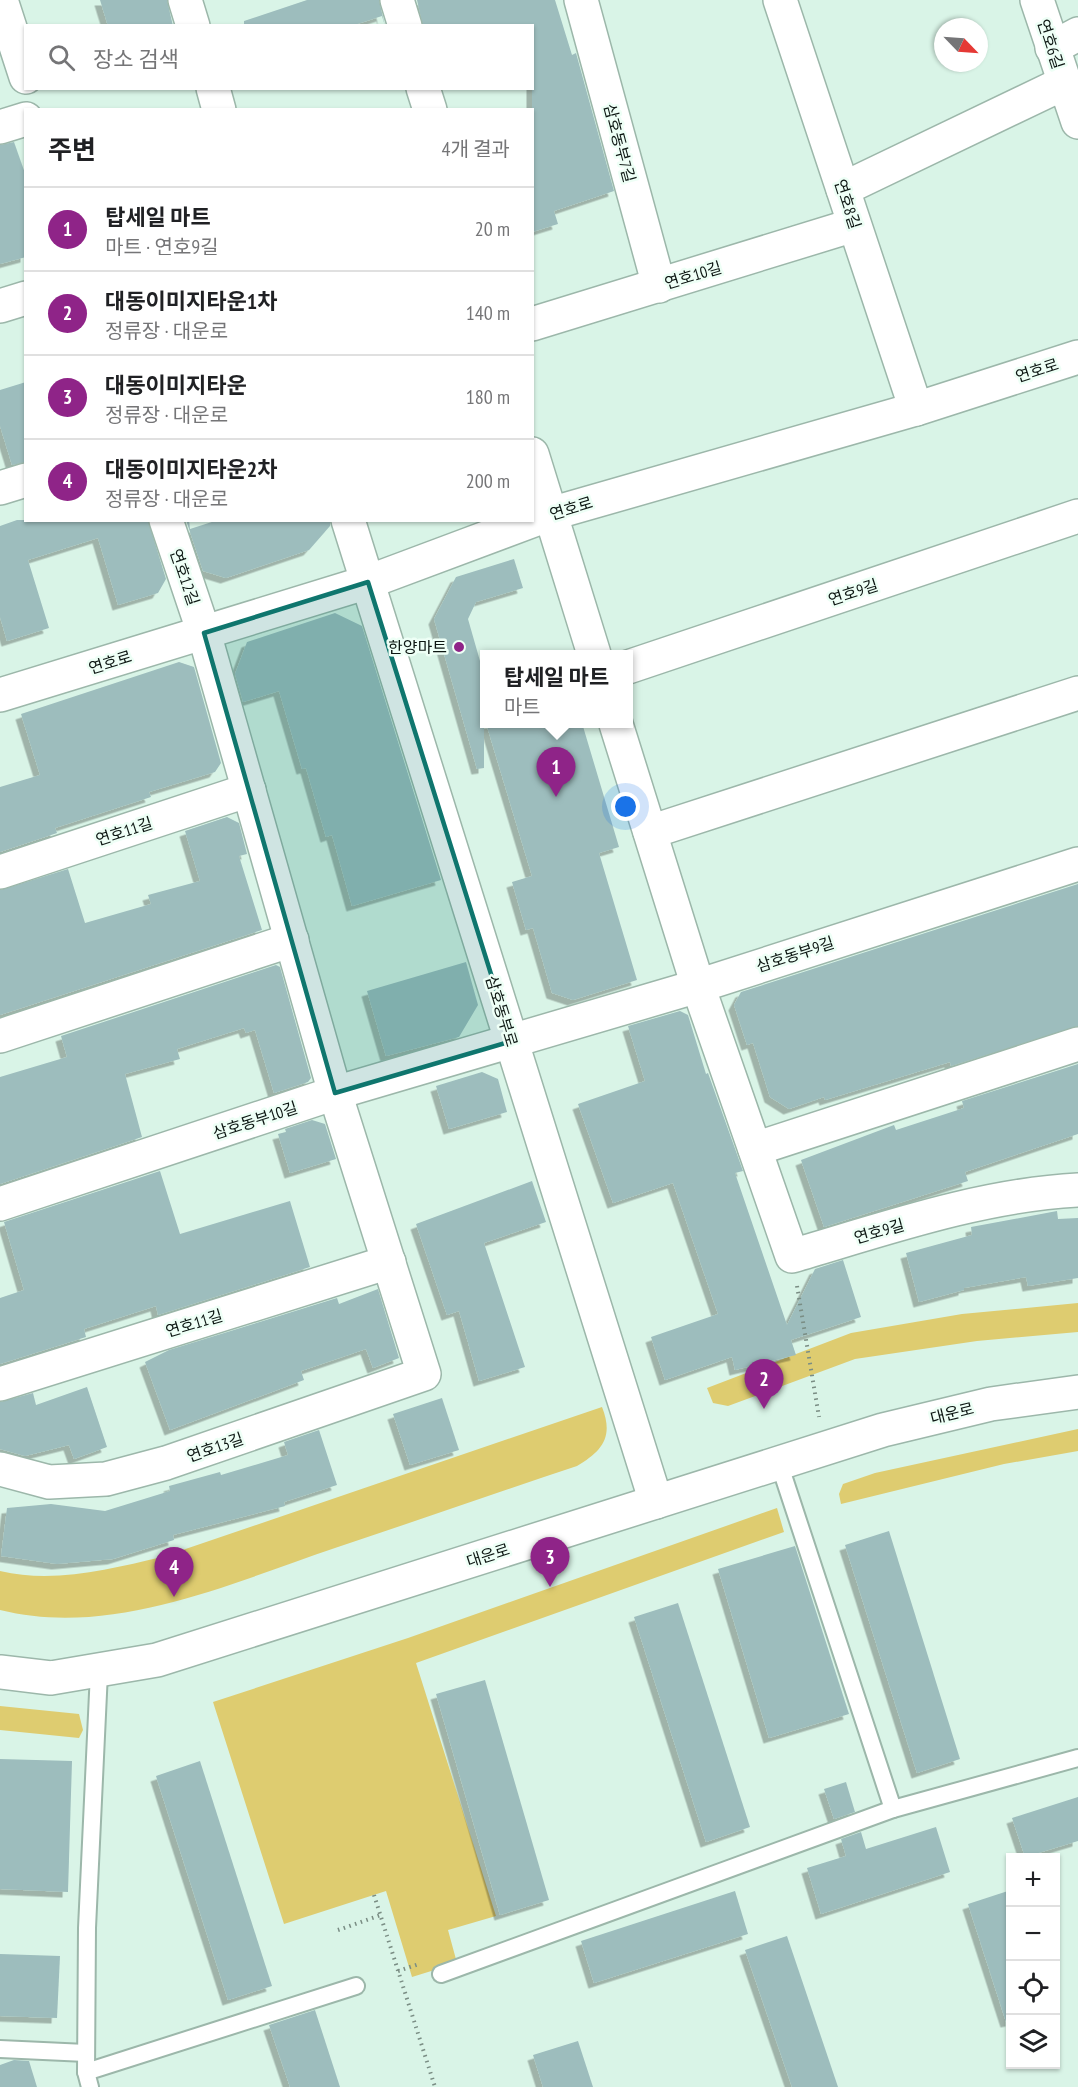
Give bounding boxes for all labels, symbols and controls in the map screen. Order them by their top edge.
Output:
street label: 연호6길 [1034,16,1068,72]
north arrow [934,18,988,72]
search box [24,24,534,90]
icon: search [45,41,78,74]
text: 장소 검색 [93,45,179,73]
street label: 삼호동부7길 [600,101,640,185]
text: 주변 [48,133,96,166]
text: 4개 결과 [442,136,510,162]
street label: 연호8길 [831,176,865,232]
text: 탑세일 마트 [105,203,211,231]
text: 1 [63,216,72,242]
text: 20 m [475,216,510,242]
text: 마트 · 연호9길 [105,234,219,260]
street label: 연호10길 [662,257,724,293]
text: 대동이미지타운1차 [105,287,277,315]
text: 2 [63,300,72,326]
text: 140 m [466,300,510,326]
text: 정류장 · 대운로 [105,318,228,344]
street label: 연호로 [1013,354,1061,386]
text: 대동이미지타운 [105,371,247,399]
text: 3 [63,384,72,410]
text: 180 m [466,384,510,410]
text: 정류장 · 대운로 [105,402,228,428]
text: 대동이미지타운2차 [105,455,277,483]
text: 4 [63,468,72,494]
text: 200 m [466,468,510,494]
text: 정류장 · 대운로 [105,486,228,512]
street label: 연호로 [547,492,595,524]
street label: 연호12길 [166,546,204,608]
street label: 연호9길 [825,575,881,609]
place label: 한양마트 [388,637,447,657]
marker: 한양마트 [452,640,466,654]
street label: 연호로 [86,646,134,678]
popup [480,650,633,728]
text: 탑세일 마트 [504,663,609,691]
text: 마트 [504,694,540,720]
pin: 1 [536,748,576,797]
your location [611,792,640,821]
street label: 연호11길 [93,812,155,850]
street label: 삼호동부9길 [753,932,837,976]
street label: 삼호동부로 [482,973,522,1049]
street label: 삼호동부10길 [210,1097,300,1143]
street label: 연호9길 [852,1214,906,1248]
street label: 연호11길 [163,1305,225,1341]
pin: 2 [744,1360,783,1409]
street label: 대운로 [928,1398,976,1428]
street label: 연호13길 [184,1428,246,1466]
pin: 3 [530,1538,570,1587]
street label: 대운로 [464,1539,512,1571]
pin: 4 [154,1548,194,1597]
map controls [1006,1853,1060,2069]
button: + [1006,1853,1060,1907]
button: − [1006,1907,1060,1961]
button: locate [1006,1961,1060,2015]
button: layers [1006,2015,1060,2069]

